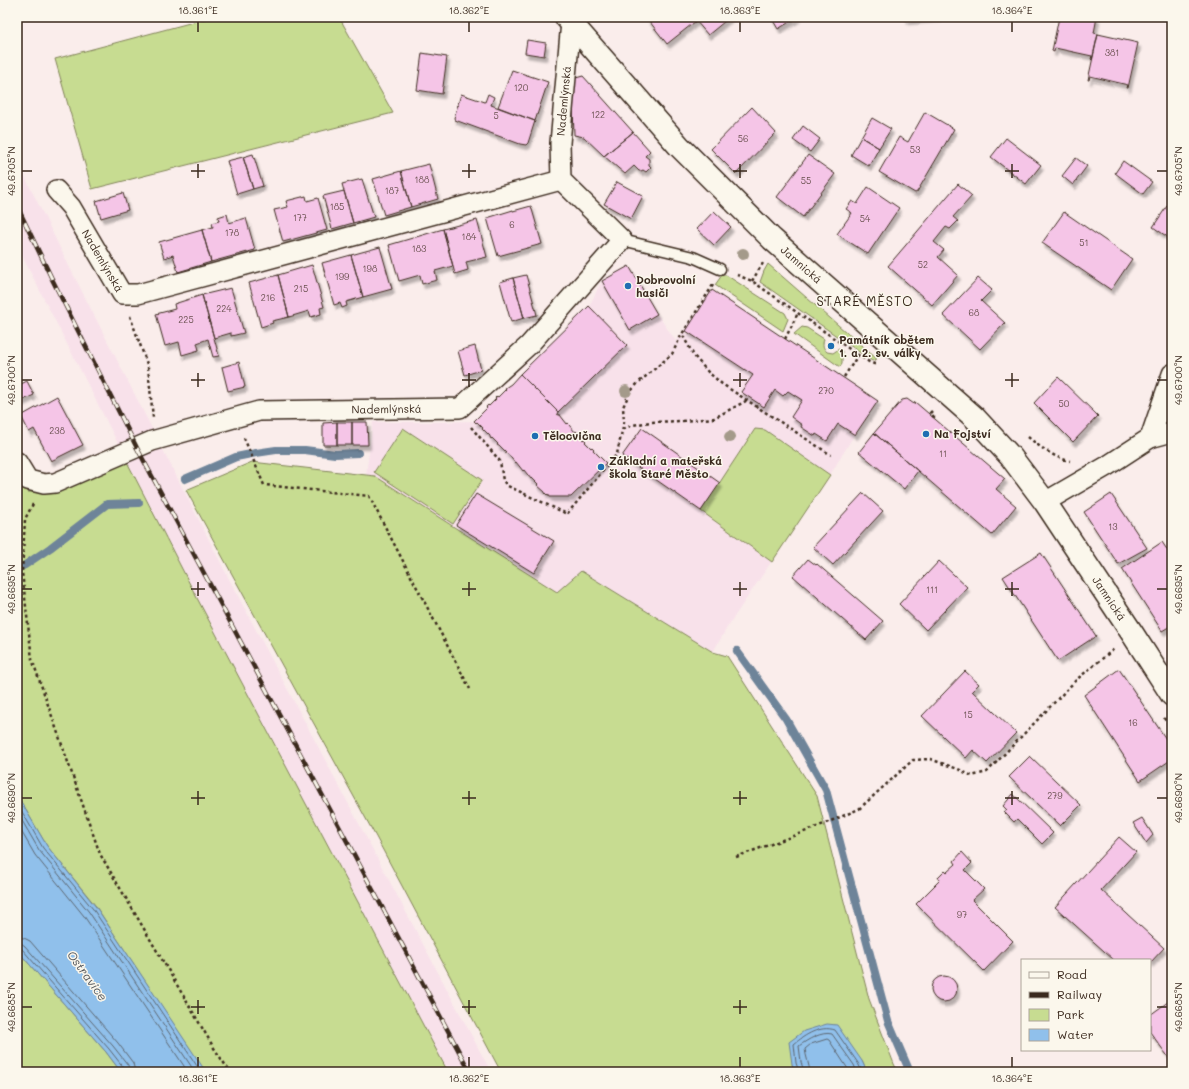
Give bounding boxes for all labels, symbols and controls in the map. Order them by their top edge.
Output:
text: 18.361°E [178,3,218,17]
text: 18.362°E [449,3,490,17]
text: 18.363°E [720,3,761,17]
text: 18.364°E [992,3,1033,17]
house number: 381 [1105,47,1119,58]
street label: Nademlýnská [553,65,574,137]
house number: 120 [514,82,529,93]
house number: 122 [591,109,605,120]
house number: 5 [493,110,499,121]
house number: 56 [738,133,748,144]
house number: 53 [910,144,920,155]
text: 49.6705°N [4,146,18,196]
text: 49.6705°N [1171,146,1185,196]
house number: 188 [415,174,430,185]
house number: 55 [801,175,811,186]
house number: 187 [385,185,399,196]
house number: 185 [330,201,344,212]
house number: 177 [293,212,307,223]
house number: 54 [860,213,871,224]
house number: 6 [509,219,515,230]
street label: Nademlýnská [79,226,127,295]
house number: 178 [225,227,240,238]
house number: 184 [462,231,477,242]
house number: 51 [1079,237,1089,248]
street label: Jamnická [778,242,826,287]
house number: 183 [412,243,426,254]
house number: 52 [918,259,928,270]
house number: 198 [363,263,378,274]
house number: 199 [335,271,350,282]
place label: Dobrovolní hasiči [636,272,696,300]
marker: Dobrovolní hasiči [623,281,633,291]
house number: 215 [294,283,308,294]
house number: 216 [261,292,275,303]
district label: STARÉ MĚSTO [816,292,914,309]
house number: 224 [216,303,232,314]
house number: 68 [969,307,980,318]
house number: 225 [178,314,194,325]
place label: Památník obětem 1. a 2. sv. války [839,332,934,360]
marker: Památník obětem 1. a 2. sv. války [826,341,836,351]
text: 49.6700°N [4,355,18,405]
text: 49.6700°N [1171,355,1185,405]
house number: 270 [818,385,834,396]
house number: 50 [1059,398,1070,409]
street label: Nademlýnská [351,401,422,417]
house number: 238 [49,425,65,436]
place label: Na Fojství [934,426,991,441]
place label: Tělocvična [543,428,602,443]
marker: Na Fojství [921,429,931,439]
marker: Tělocvična [530,431,540,441]
house number: 11 [939,448,947,459]
place label: Základní a mateřská škola Staré Město [609,453,722,481]
marker: Základní a mateřská škola Staré Město [596,462,606,472]
house number: 13 [1108,521,1118,532]
text: 49.6695°N [4,564,18,614]
text: 49.6695°N [1171,564,1185,614]
street label: Jamnická [1089,573,1130,623]
house number: 111 [926,584,938,595]
house number: 15 [963,709,973,720]
house number: 16 [1128,717,1138,728]
text: 49.6690°N [4,773,18,823]
text: 49.6690°N [1171,773,1185,823]
house number: 279 [1047,790,1063,801]
house number: 97 [957,909,967,920]
water label: Ostravice [64,947,112,1004]
legend [1021,959,1151,1051]
text: Road [1057,966,1087,982]
text: 49.6685°N [4,982,18,1032]
text: 49.6685°N [1171,982,1185,1032]
text: Railway [1057,986,1102,1002]
text: Park [1057,1006,1084,1022]
text: Water [1057,1026,1094,1042]
text: 18.361°E [178,1071,218,1085]
text: 18.362°E [449,1071,490,1085]
text: 18.363°E [720,1071,761,1085]
text: 18.364°E [992,1071,1033,1085]

